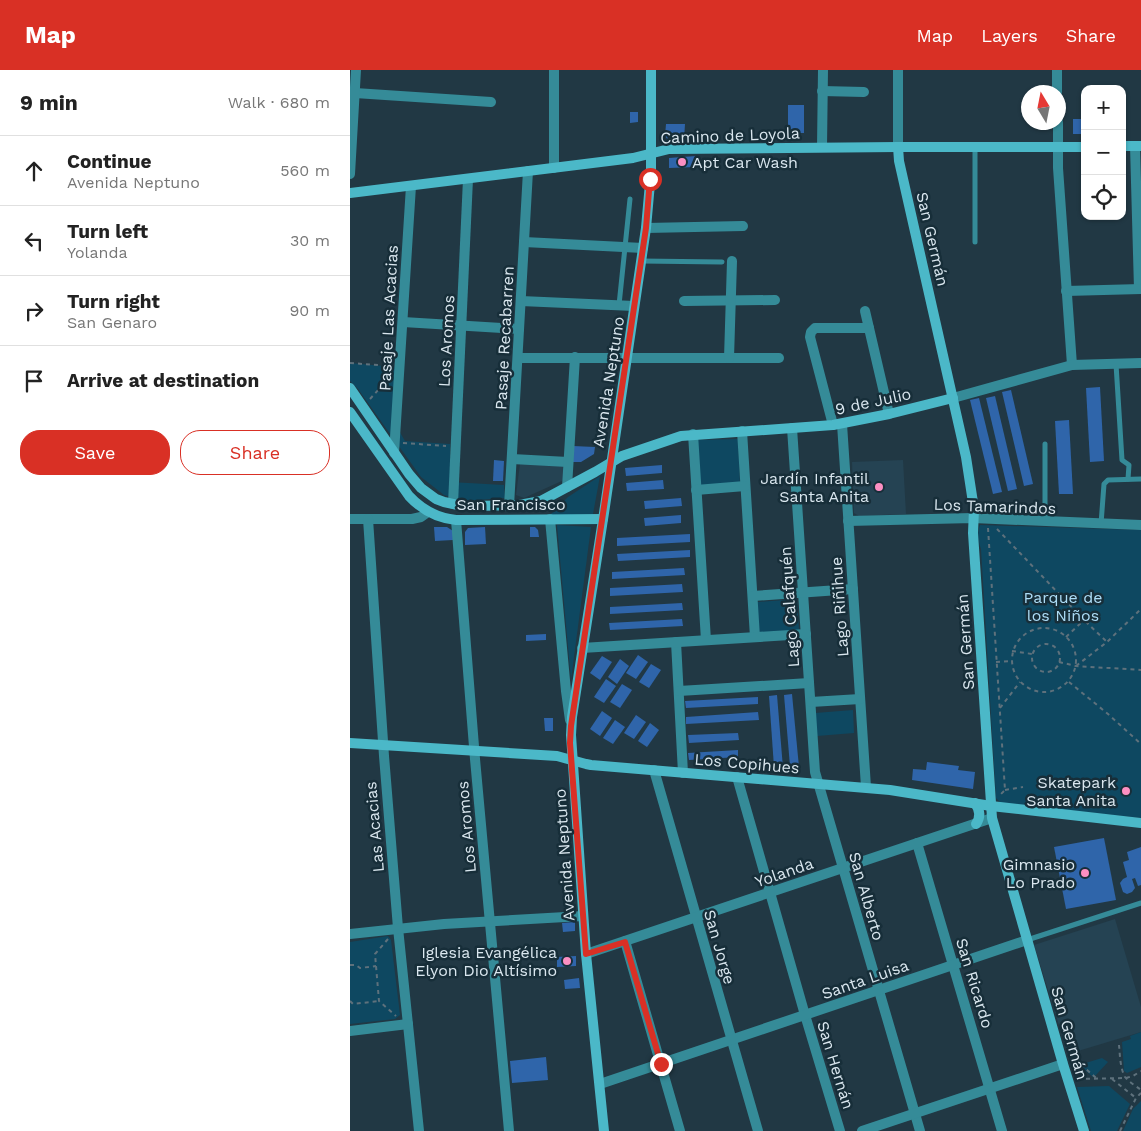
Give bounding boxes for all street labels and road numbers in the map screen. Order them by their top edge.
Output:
street label: Camino de Loyola [660,124,800,147]
street label: San Germán [912,190,953,288]
street label: Pasaje Las Acacias [375,244,402,392]
street label: Pasaje Recabarren [491,266,518,410]
street label: Los Aromos [435,295,458,387]
street label: Avenida Neptuno [589,315,628,449]
street label: 9 de Julio [833,384,913,419]
street label: San Francisco [456,495,566,514]
street label: Los Tamarindos [933,495,1057,518]
street label: Lago Calafquén [776,546,803,668]
street label: Lago Riñihue [827,556,852,658]
street label: San Germán [953,593,978,691]
street label: Los Copihues [694,749,800,778]
street label: Los Aromos [453,780,480,874]
street label: Las Acacias [361,781,388,873]
street label: Avenida Neptuno [550,788,579,922]
street label: San Alberto [845,850,888,942]
street label: Yolanda [752,854,816,891]
street label: San Jorge [700,908,739,987]
street label: San Ricardo [952,936,997,1031]
street label: Santa Luisa [819,956,911,1003]
street label: San Germán [1047,984,1092,1082]
street label: San Hernán [813,1019,858,1111]

